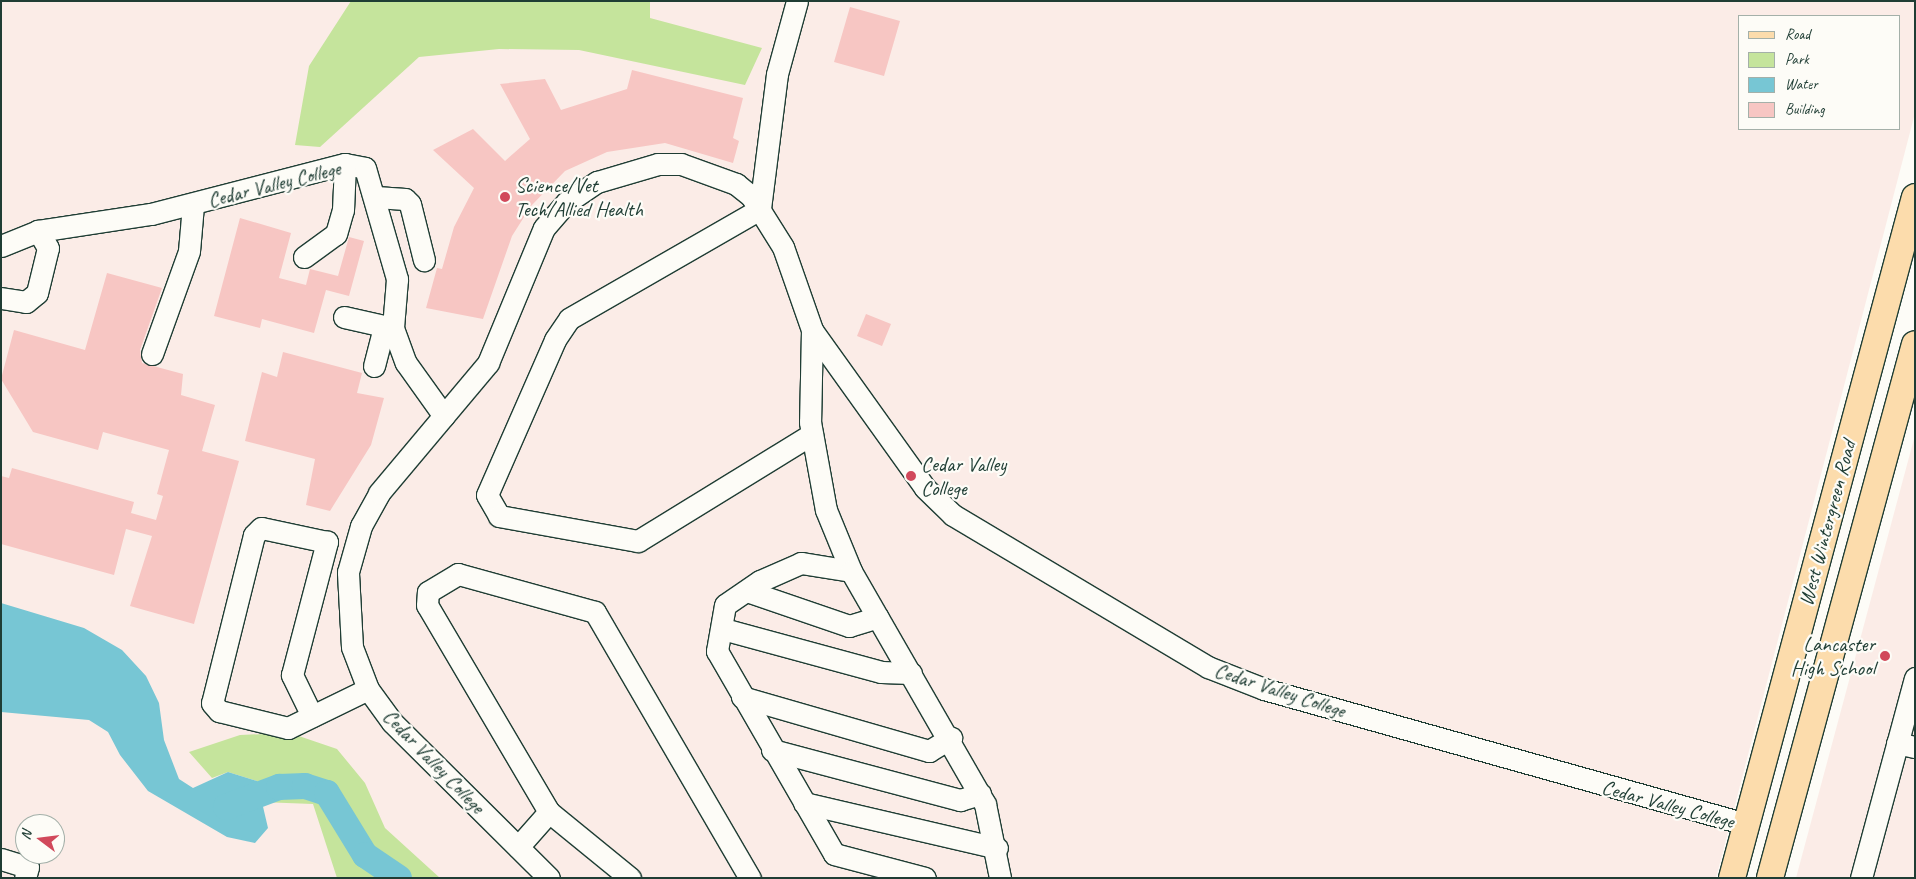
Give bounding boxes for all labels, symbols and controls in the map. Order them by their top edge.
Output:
legend [1738,15,1901,130]
text: Road [1785,25,1810,44]
text: Park [1785,50,1809,69]
text: Water [1785,75,1818,94]
text: Building [1785,100,1824,119]
street label: Cedar Valley College [205,155,343,213]
place label: Science/Vet Tech/Allied Health [515,172,642,222]
marker: Science/Vet Tech/Allied Health [499,191,511,203]
street label: West Wintergreen Road [1793,438,1861,608]
place label: Cedar Valley College [921,451,1007,501]
marker: Cedar Valley College [905,470,917,482]
place label: Lancaster High School [1792,631,1875,681]
marker: Lancaster High School [1879,650,1891,662]
street label: Cedar Valley College [1211,657,1349,723]
street label: Cedar Valley College [378,703,490,819]
street label: Cedar Valley College [1599,774,1737,834]
north arrow [15,814,65,864]
text: N [17,829,35,842]

